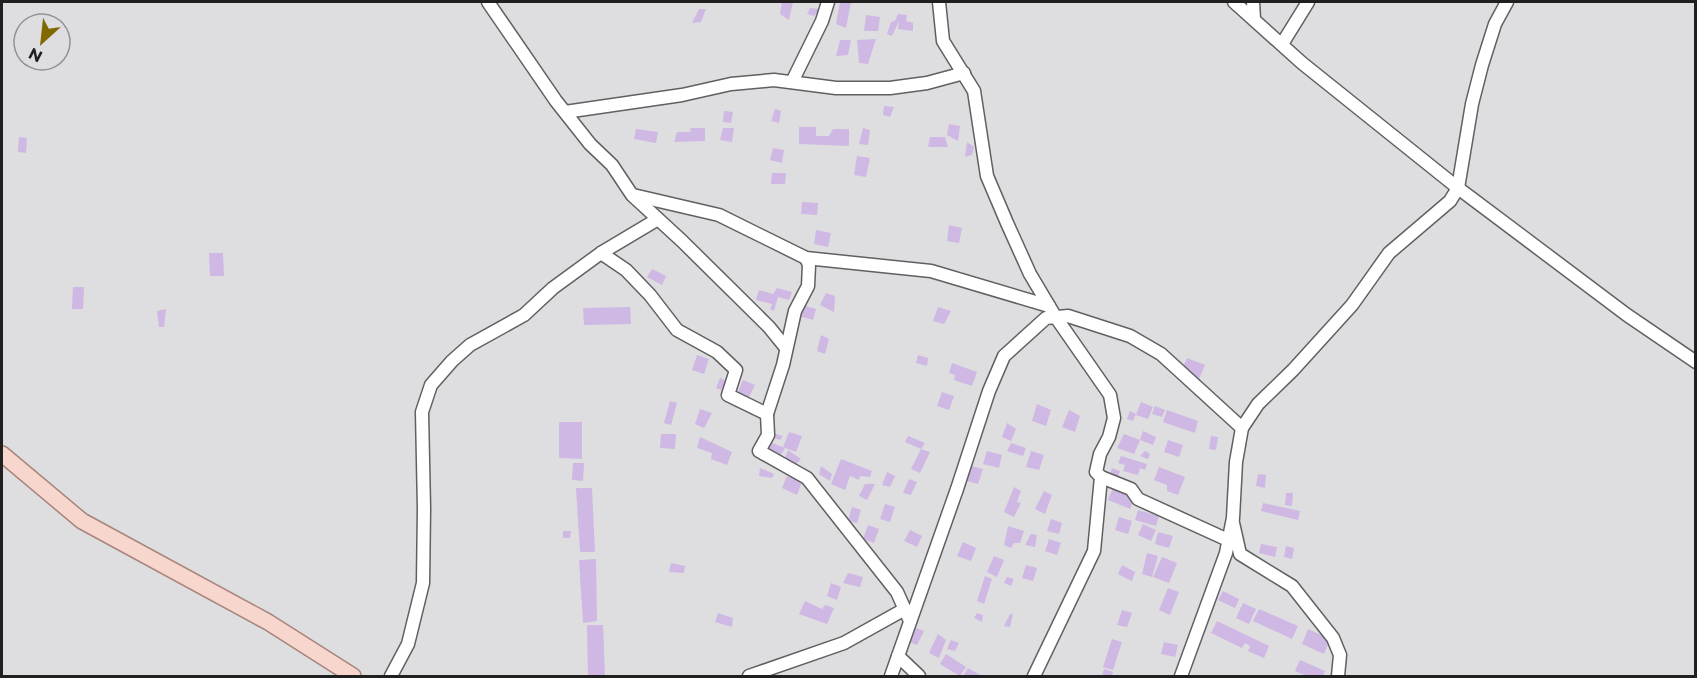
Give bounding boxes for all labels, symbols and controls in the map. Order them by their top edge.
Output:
north arrow [12,12,72,72]
text: N [25,44,45,66]

